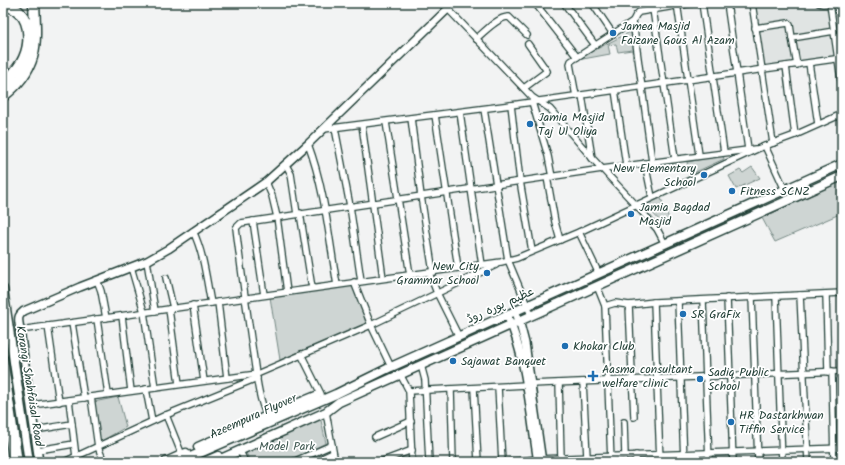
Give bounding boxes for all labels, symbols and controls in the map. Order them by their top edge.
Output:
place label: Jamea Masjid Faizane Gous Al Azam [621,17,735,50]
marker: Jamea Masjid Faizane Gous Al Azam [608,28,618,38]
place label: Jamia Masjid Taj Ul Oliya [538,108,605,141]
marker: Jamia Masjid Taj Ul Oliya [525,119,535,129]
place label: New Elementary School [613,159,696,192]
marker: New Elementary School [699,170,709,180]
place label: Fitness SCNZ [740,182,810,201]
marker: Fitness SCNZ [727,186,737,196]
place label: Jamia Bagdad Masjid [639,198,711,231]
marker: Jamia Bagdad Masjid [626,209,636,219]
place label: New City Grammar School [397,257,479,290]
marker: New City Grammar School [482,268,492,278]
street label: عظیم پورہ روڈ [463,282,537,329]
place label: SR GraFix [691,305,741,324]
marker: SR GraFix [678,309,688,319]
street label: Korangi Shahfaisal Road [11,324,49,449]
place label: Khokar Club [573,337,635,356]
marker: Khokar Club [560,341,570,351]
place label: Sajawat Banquet [461,352,546,371]
marker: Sajawat Banquet [448,356,458,366]
place label: Aasma consultant welfare clinic [602,360,693,393]
place label: Sadiq Public School [708,363,769,396]
marker: Aasma consultant welfare clinic [587,370,599,382]
marker: Sadiq Public School [695,374,705,384]
street label: Azeempura Flyover [207,388,301,444]
place label: HR Dastarkhwan Tiffin Service [739,406,824,439]
marker: HR Dastarkhwan Tiffin Service [726,417,736,427]
park label: Model Park [259,437,315,456]

